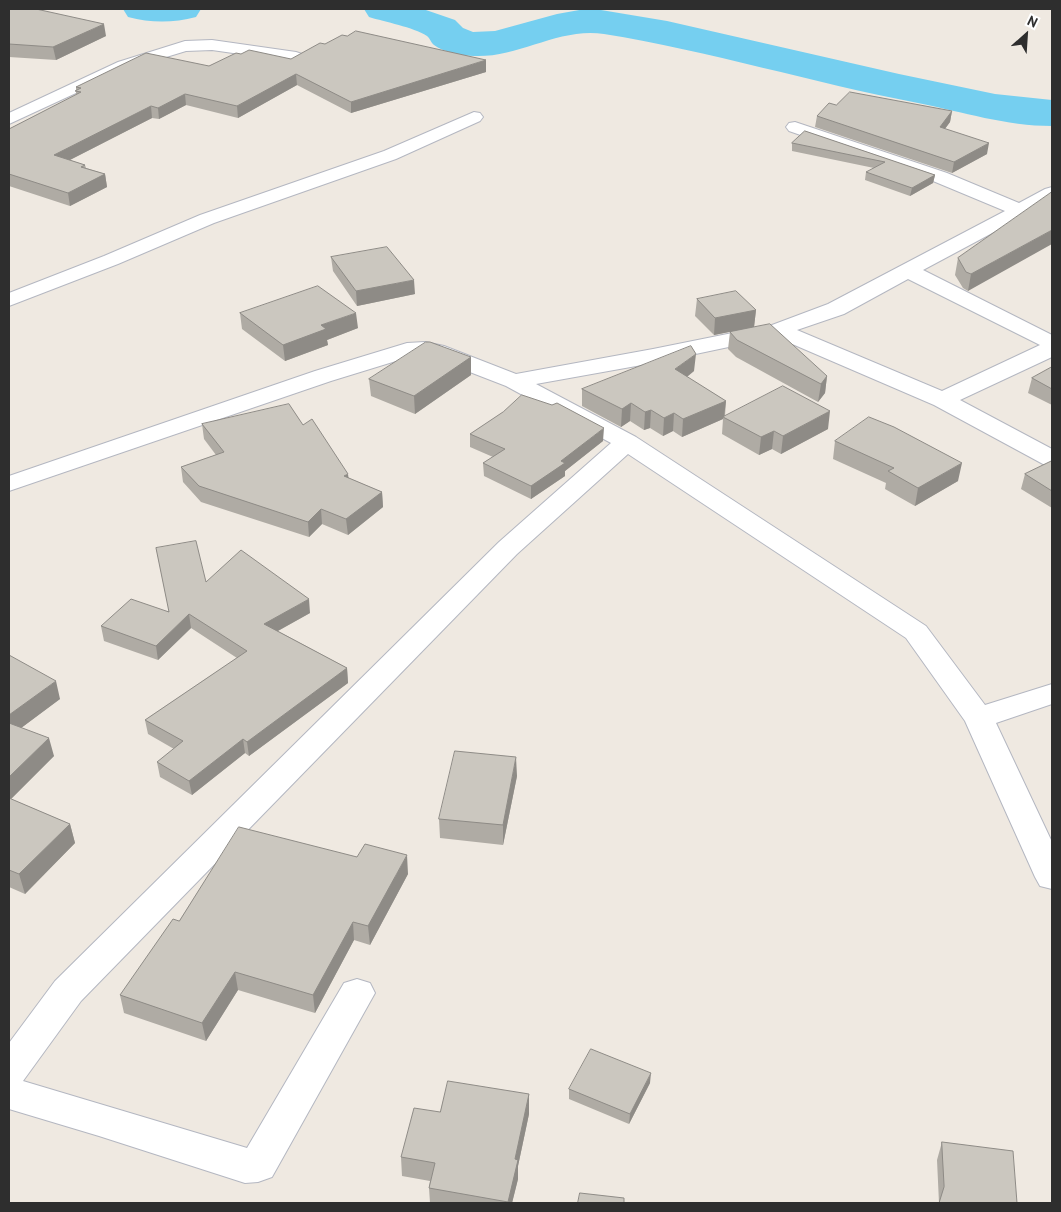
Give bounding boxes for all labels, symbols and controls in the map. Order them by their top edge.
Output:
north arrow [1001,10,1051,60]
text: N [1024,11,1041,32]

